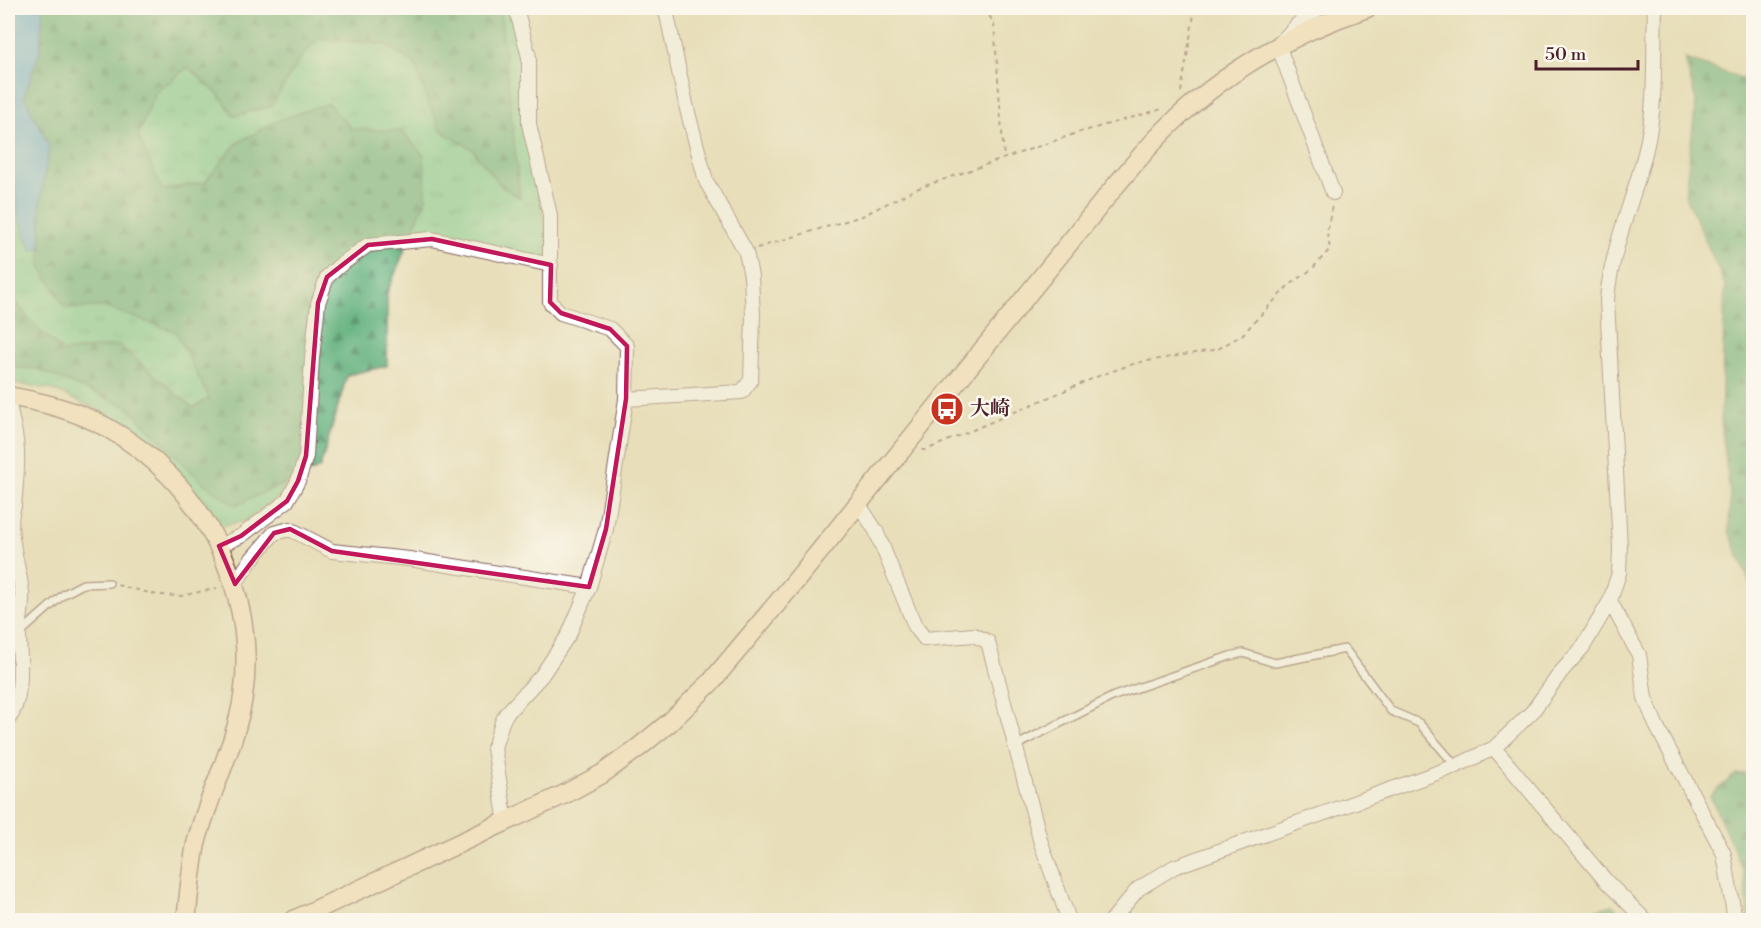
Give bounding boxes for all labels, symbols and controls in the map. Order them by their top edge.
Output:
scale bar [1536,33,1638,71]
text: 50 m [1545,43,1587,66]
bus stop icon: 大崎 [929,391,965,427]
place label: 大崎 [970,397,1010,422]

